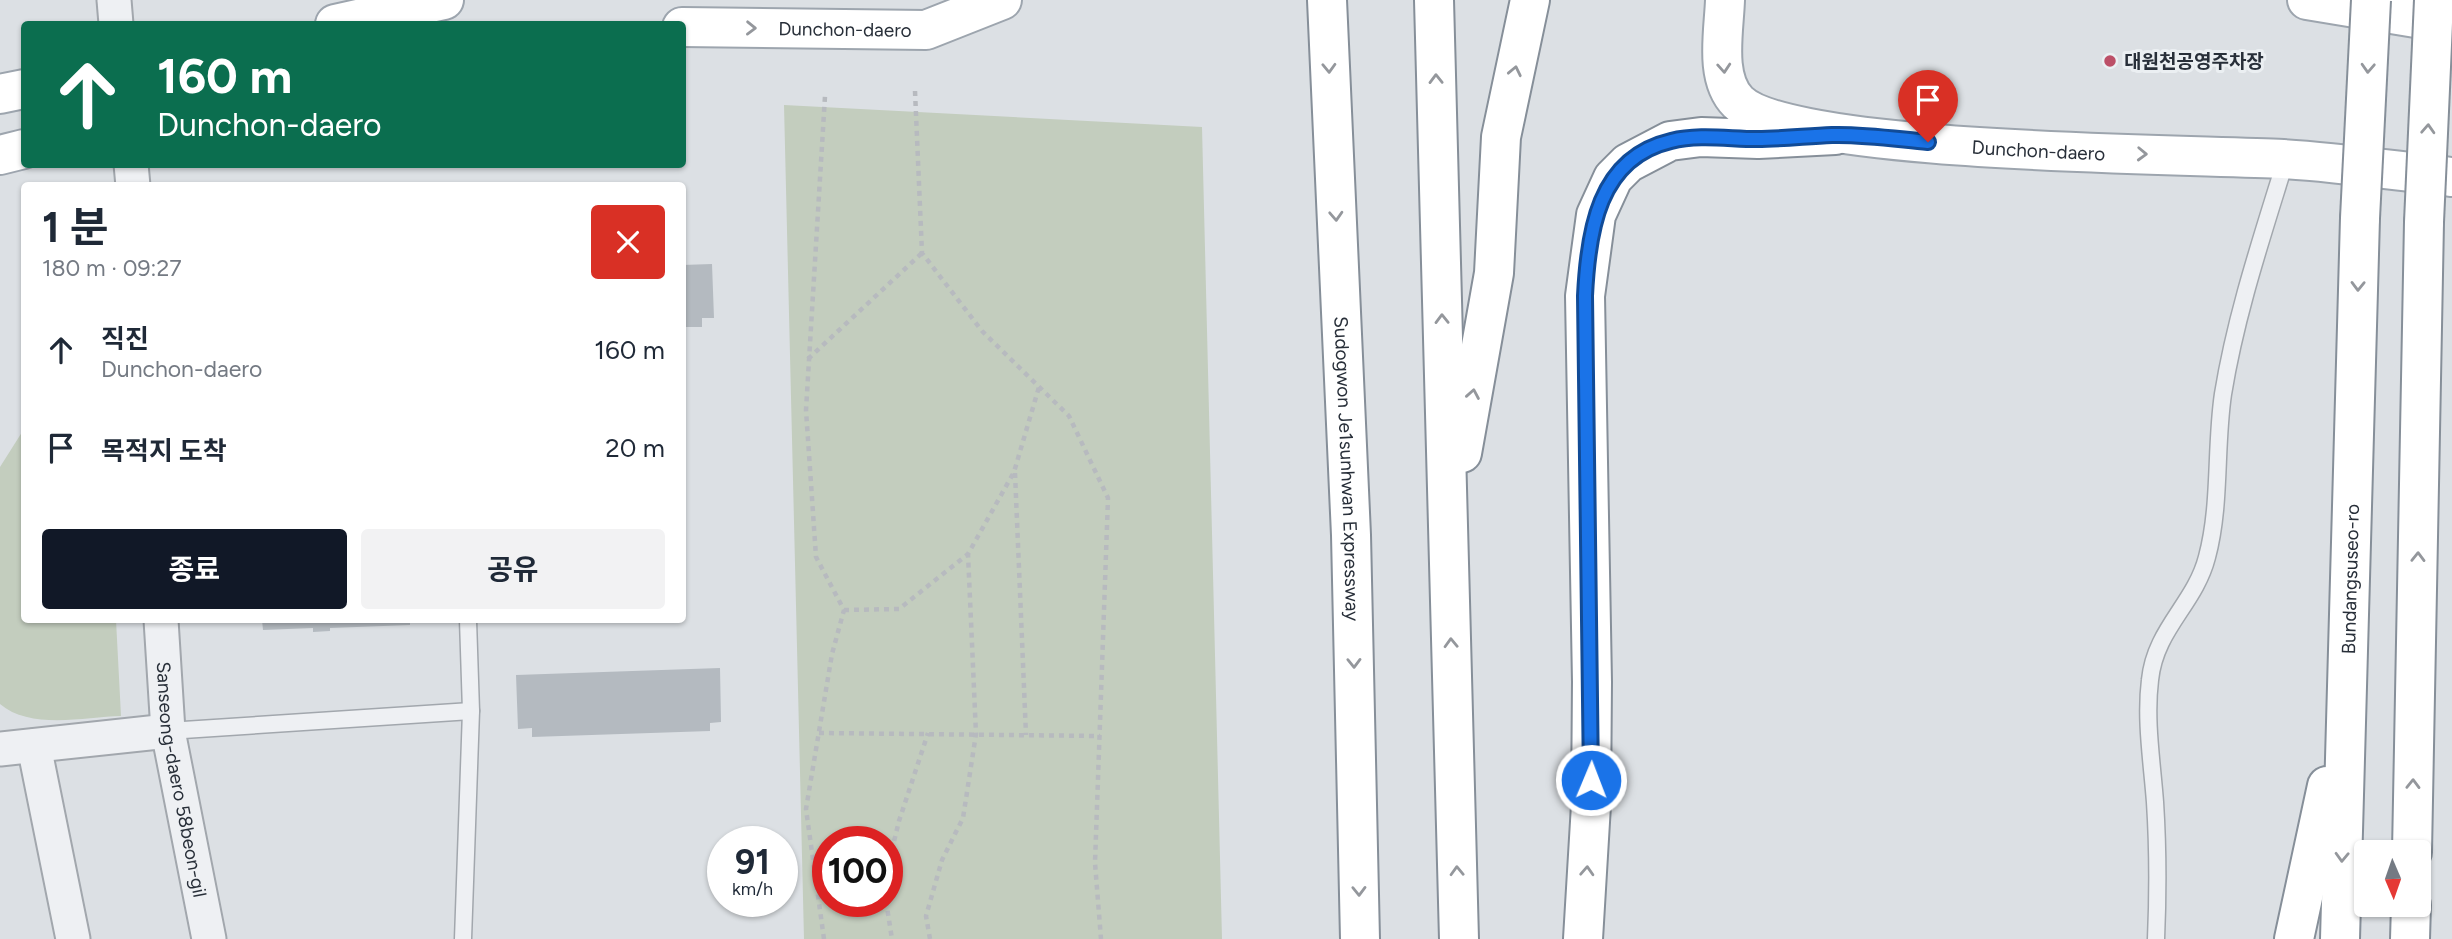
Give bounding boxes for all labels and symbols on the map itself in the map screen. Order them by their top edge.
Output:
street label: Dunchon-daero [778,17,912,41]
one-way arrow [746,20,756,36]
place label: 대원천공영주차장 [2124,50,2264,73]
marker: 대원천공영주차장 [2102,53,2118,69]
one-way arrow [1322,63,1337,74]
one-way arrow [1717,63,1732,74]
one-way arrow [2360,63,2375,74]
one-way arrow [1507,65,1522,77]
pin [1898,70,1958,142]
one-way arrow [1428,73,1444,83]
one-way arrow [2420,123,2435,134]
street label: Dunchon-daero [1971,135,2106,165]
one-way arrow [2136,146,2147,161]
one-way arrow [1328,210,1343,221]
one-way arrow [2351,281,2366,292]
one-way arrow [1434,313,1450,323]
street label: Sudogwon Je1sunhwan Expressway [1330,316,1364,621]
one-way arrow [1464,388,1479,400]
street label: Bundangsuseo-ro [2336,504,2364,655]
one-way arrow [2410,551,2425,562]
one-way arrow [1443,638,1458,649]
one-way arrow [1346,659,1362,669]
street label: Sanseong-daero 58beon-gil [152,661,212,899]
position arrow [1554,743,1628,817]
one-way arrow [2406,778,2421,789]
speed limit sign: 100 [812,826,903,917]
north arrow [2354,840,2431,917]
one-way arrow [2335,851,2350,862]
one-way arrow [1450,865,1465,876]
one-way arrow [1579,865,1594,876]
one-way arrow [1352,885,1367,896]

